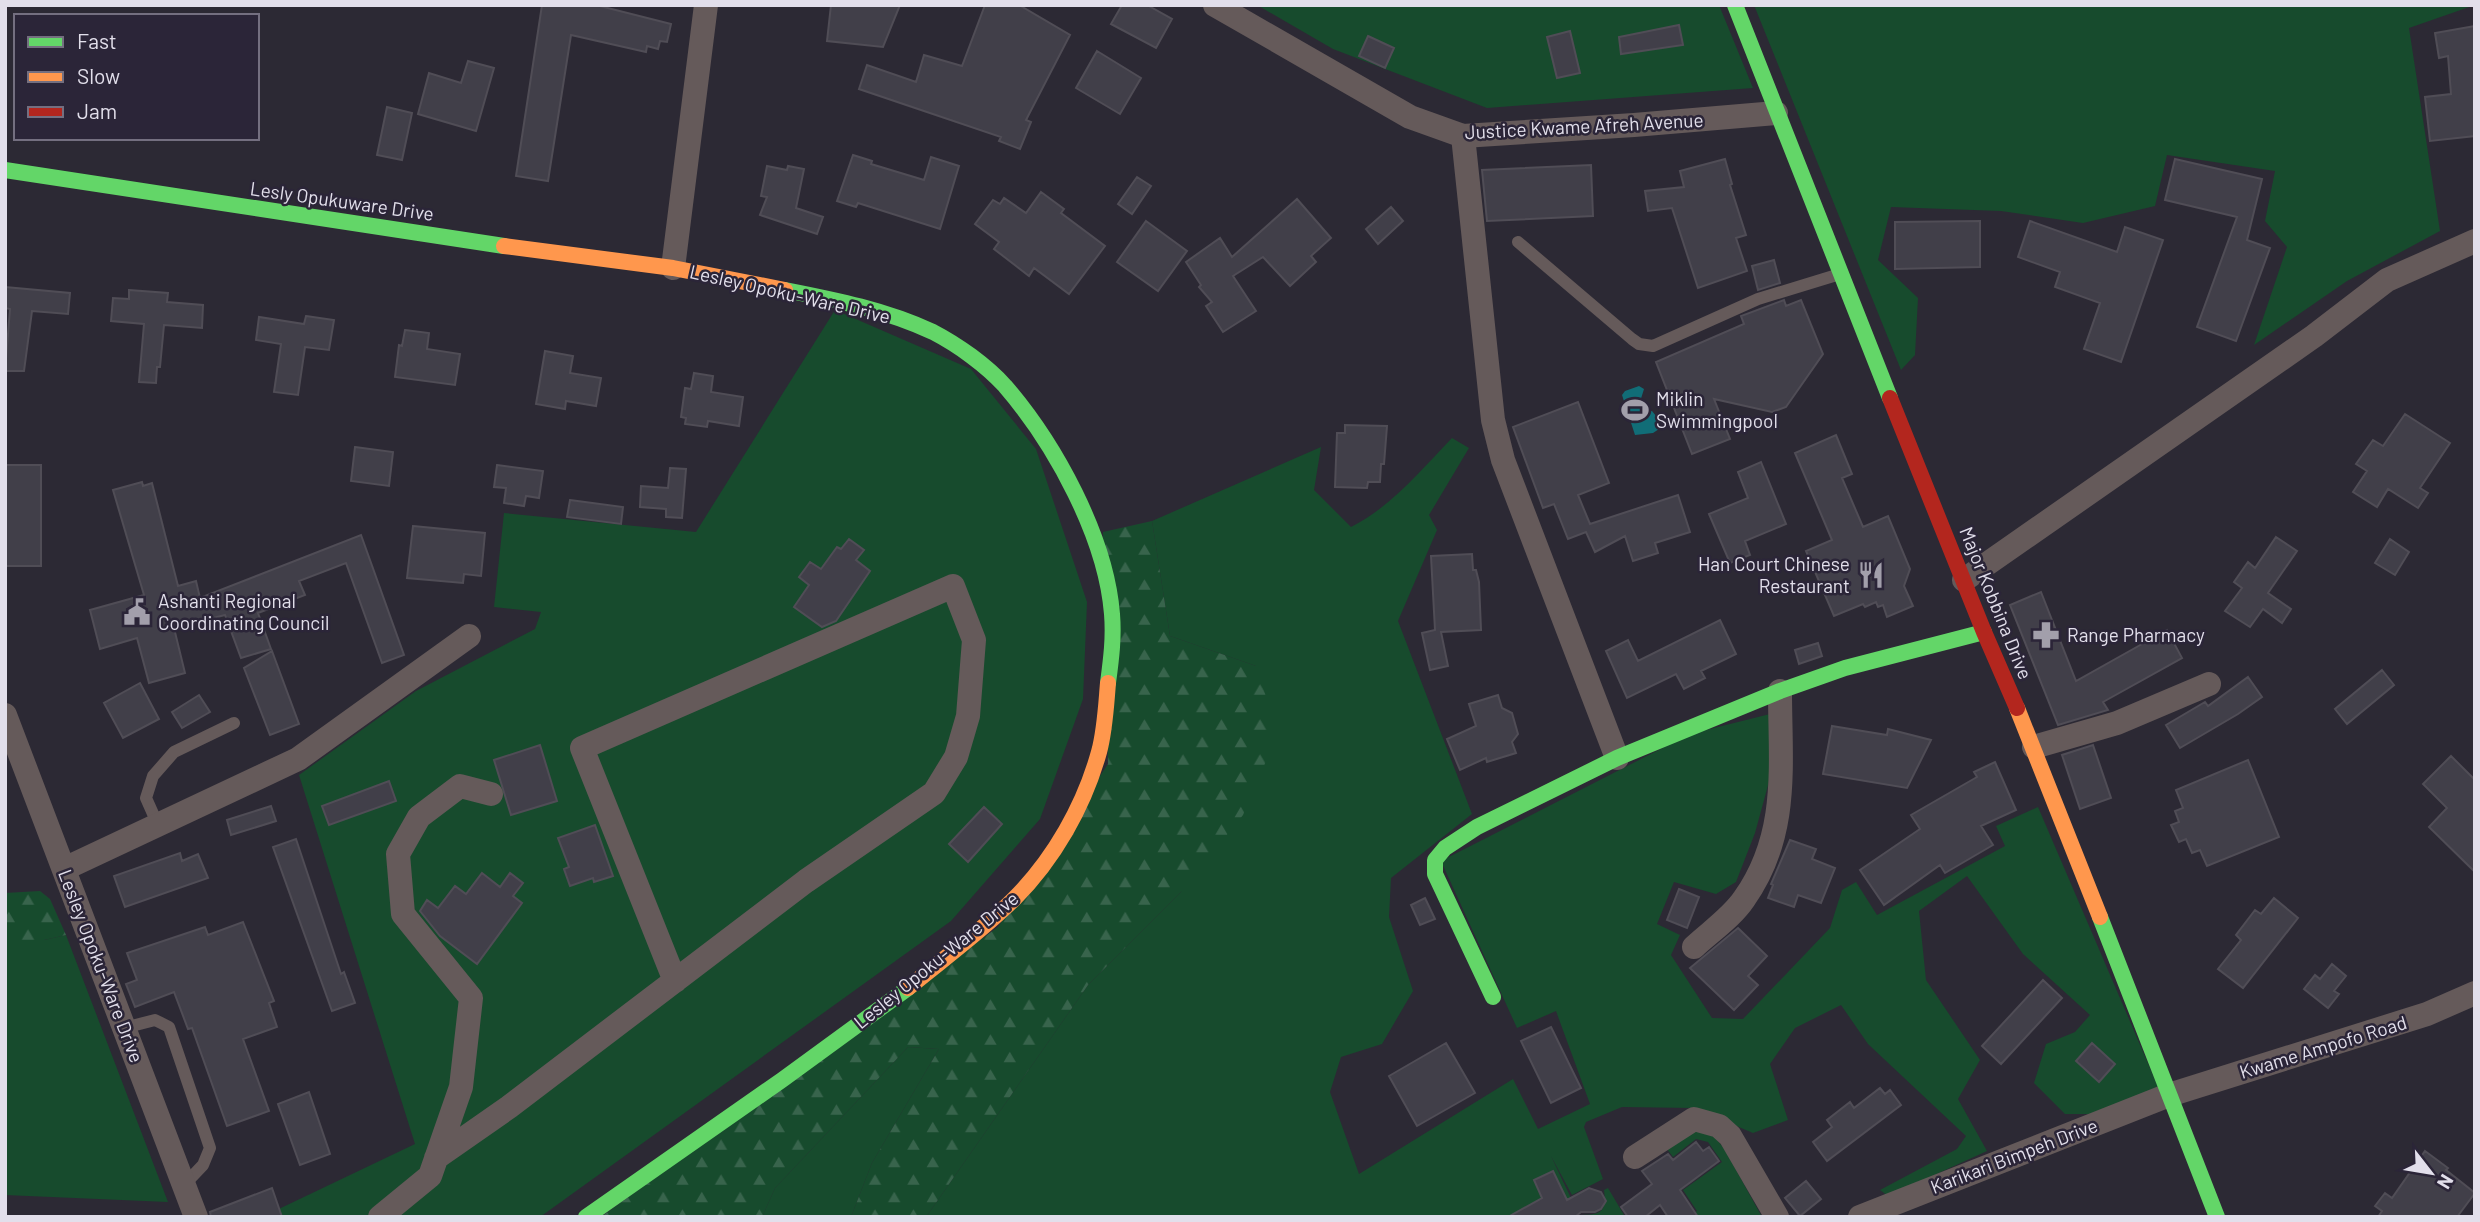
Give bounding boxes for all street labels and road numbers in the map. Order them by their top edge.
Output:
street label: Justice Kwame Afreh Avenue [1464,108,1704,143]
street label: Lesly Opukuware Drive [249,176,435,225]
street label: Lesley Opoku-Ware Drive [688,259,893,328]
street label: Major Kobbina Drive [1955,523,2038,682]
street label: Lesley Opoku-Ware Drive [54,866,149,1066]
street label: Lesley Opoku-Ware Drive [849,886,1023,1033]
street label: Kwame Ampofo Road [2236,1010,2409,1083]
street label: Karikari Bimpeh Drive [1927,1113,2101,1198]

